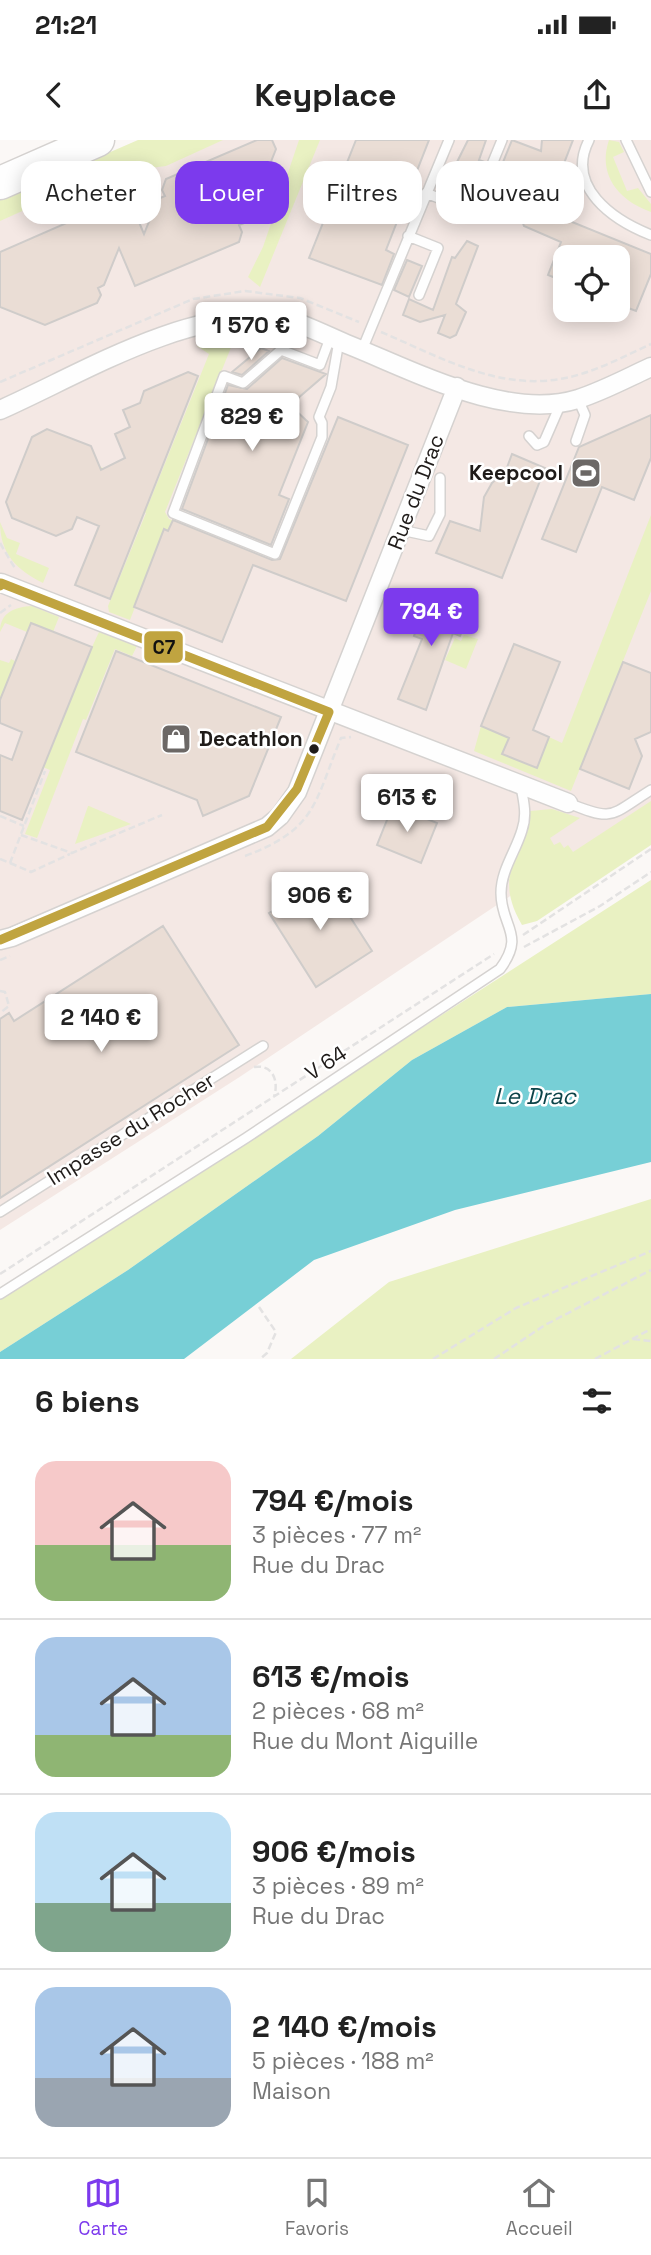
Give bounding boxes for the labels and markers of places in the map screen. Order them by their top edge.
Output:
pin: 1 570 € [186,302,316,362]
pin: 829 € [203,394,301,453]
sports icon: Keepcool [569,456,603,490]
place label: Keepcool [469,459,563,486]
pin: 794 € [382,588,480,648]
shop icon: Decathlon [159,722,193,756]
place label: Decathlon [199,725,303,752]
unlabelled marker [307,742,321,756]
pin: 613 € [358,774,456,834]
pin: 906 € [271,872,369,932]
pin: 2 140 € [36,995,166,1054]

